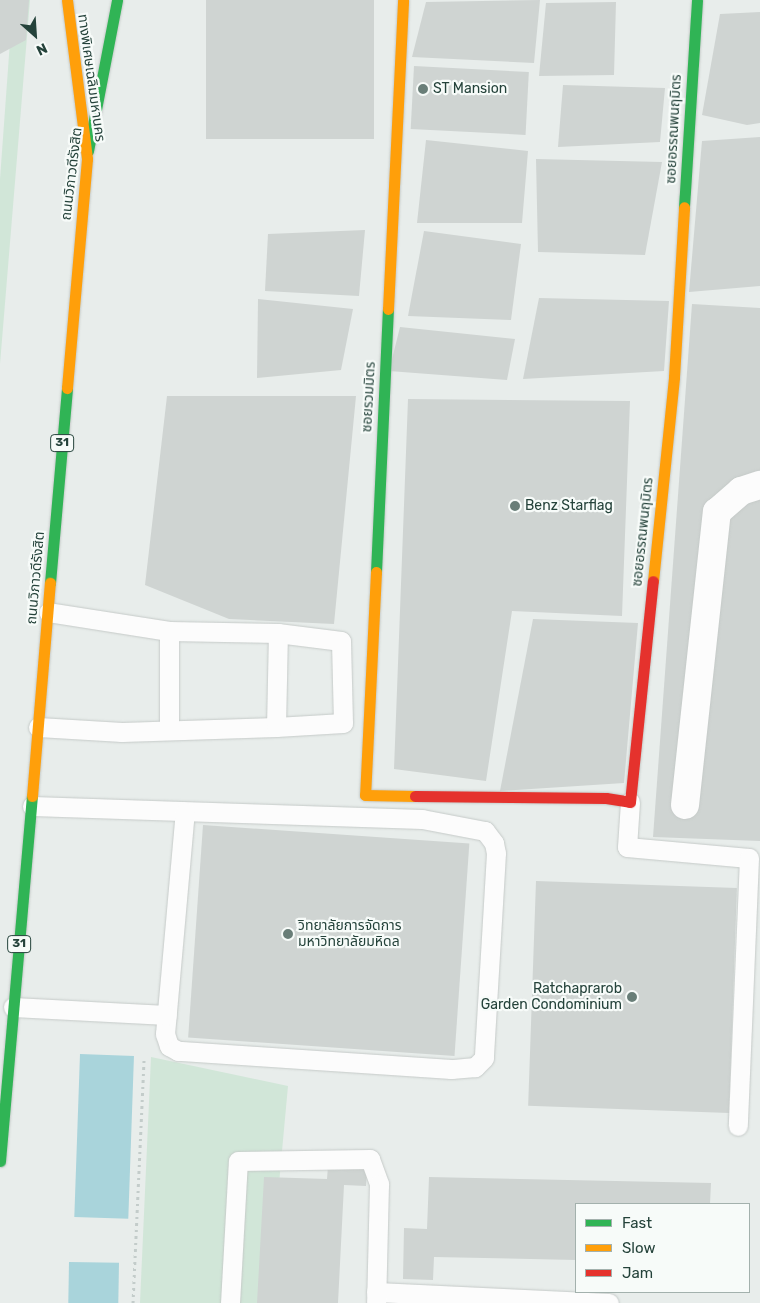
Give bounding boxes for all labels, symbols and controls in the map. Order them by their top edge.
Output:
north arrow [10,10,60,60]
street label: ทางพิเศษเฉลิมมหานคร [74,13,108,143]
text: N [34,39,50,59]
street label: ซอยอรรณพนฤมิตร [663,74,685,184]
place label: ST Mansion [433,81,508,97]
marker: ST Mansion [417,83,429,95]
street label: ถนนวิภาวดีรังสิต [58,127,86,221]
street label: ซอยรวมมิตร [359,361,379,433]
road number: 31 [50,433,74,452]
street label: ซอยอรรณพนฤมิตร [629,477,657,587]
place label: Benz Starflag [525,498,613,514]
marker: Benz Starflag [509,500,521,512]
street label: ถนนวิภาวดีรังสิต [24,531,48,625]
place label: วิทยาลัยการจัดการ มหาวิทยาลัยมหิดล [298,918,402,950]
marker: วิทยาลัยการจัดการ มหาวิทยาลัยมหิดล [282,928,294,940]
road number: 31 [6,934,32,954]
place label: Ratchaprarob Garden Condominium [481,981,622,1014]
marker: Ratchaprarob Garden Condominium [626,991,638,1003]
legend [575,1203,750,1293]
text: Fast [622,1214,652,1232]
text: Slow [622,1239,655,1257]
text: Jam [622,1264,653,1282]

